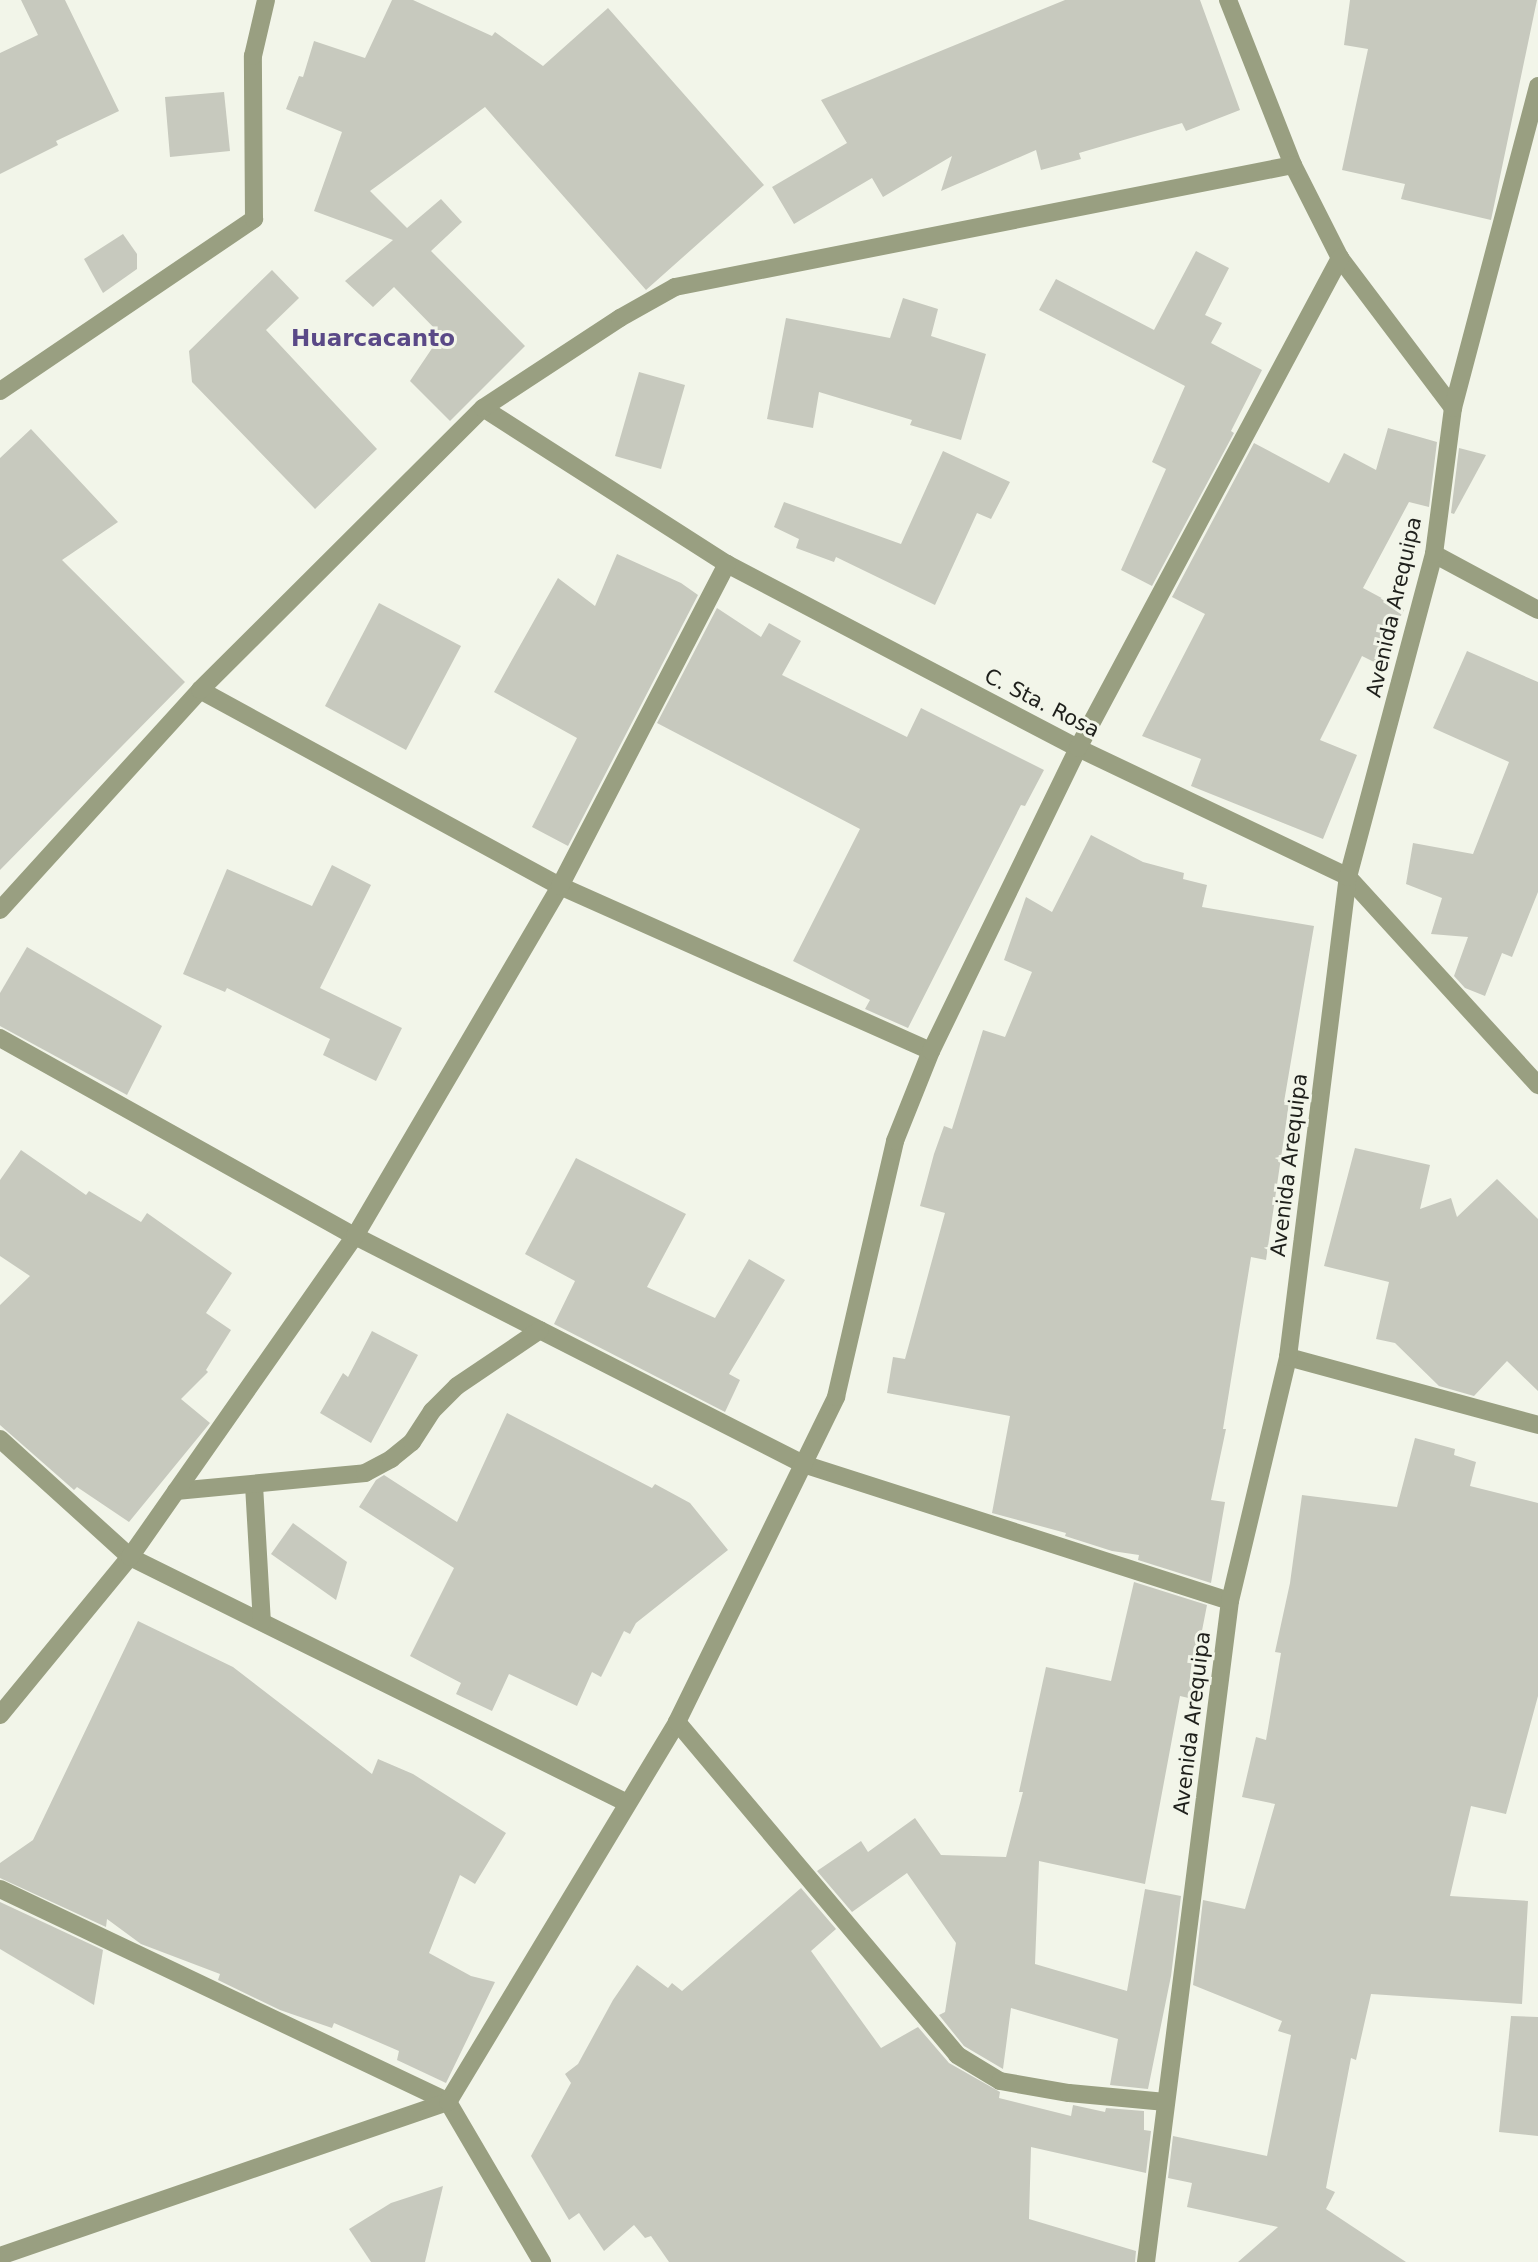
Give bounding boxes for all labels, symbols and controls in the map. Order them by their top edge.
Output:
district label: Huarcacanto [291,324,455,352]
street label: Avenida Arequipa [1361,514,1427,700]
street label: C. Sta. Rosa [980,663,1104,743]
street label: Avenida Arequipa [1265,1072,1313,1258]
street label: Avenida Arequipa [1168,1630,1216,1816]

